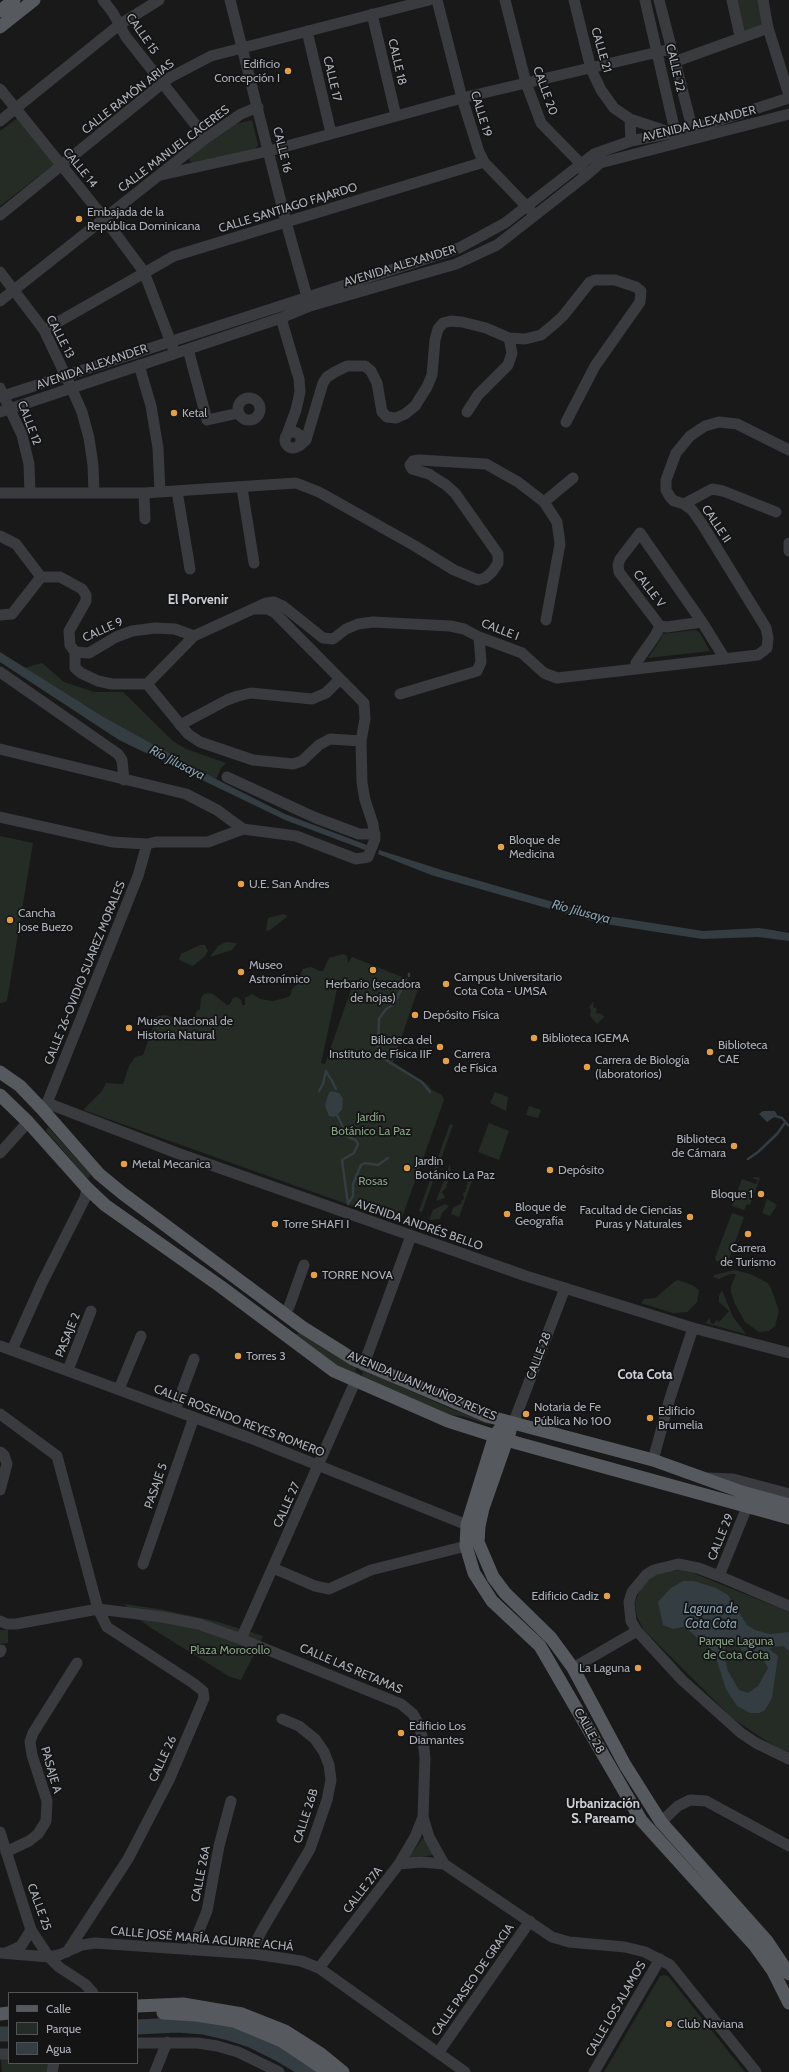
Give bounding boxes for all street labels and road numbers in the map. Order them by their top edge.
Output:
street label: CALLE 15 [123,11,161,57]
street label: CALLE 21 [588,26,614,74]
street label: CALLE 18 [385,37,409,87]
street label: CALLE 22 [663,43,687,93]
street label: CALLE 17 [320,55,344,103]
street label: CALLE RAMÓN ARIAS [79,57,177,137]
street label: CALLE 20 [530,65,560,117]
street label: CALLE 19 [467,89,495,139]
street label: CALLE MANUEL CACERES [116,103,232,195]
street label: AVENIDA ALEXANDER [641,103,757,145]
street label: CALLE 16 [269,126,295,174]
street label: CALLE 14 [60,145,100,191]
street label: CALLE SANTIAGO FAJARDO [217,180,359,236]
street label: AVENIDA ALEXANDER [342,242,458,290]
street label: CALLE 13 [43,313,77,361]
street label: AVENIDA ALEXANDER [35,341,149,393]
street label: CALLE 12 [14,399,44,447]
street label: CALLE II [698,502,734,546]
street label: CALLE V [630,567,668,611]
street label: CALLE 9 [80,615,126,645]
street label: CALLE I [479,616,521,644]
street label: CALLE 26-OVIDIO SUAREZ MORALES [41,879,129,1067]
street label: AVENIDA ANDRÉS BELLO [353,1196,485,1254]
street label: PASAJE 2 [53,1311,83,1359]
street label: CALLE 28 [523,1330,555,1382]
street label: AVENIDA JUAN MUÑOZ REYES [345,1348,499,1424]
street label: CALLE ROSENDO REYES ROMERO [152,1382,326,1460]
street label: PASAJE 5 [142,1461,170,1511]
street label: CALLE 27 [271,1480,303,1530]
street label: CALLE 29 [705,1511,737,1563]
street label: CALLE LAS RETAMAS [297,1641,405,1697]
street label: CALLE 28 [571,1706,607,1756]
street label: CALLE 26 [146,1734,180,1784]
street label: PASAJE A [37,1745,65,1795]
street label: CALLE 26B [290,1787,322,1845]
street label: CALLE 26A [189,1845,213,1903]
street label: CALLE 27A [340,1864,386,1916]
street label: CALLE 25 [24,1882,54,1932]
street label: CALLE PASEO DE GRACIA [429,1921,517,2039]
street label: CALLE JOSÉ MARÍA AGUIRRE ACHÁ [110,1924,294,1954]
street label: CALLE LOS ALAMOS [583,1959,649,2059]

